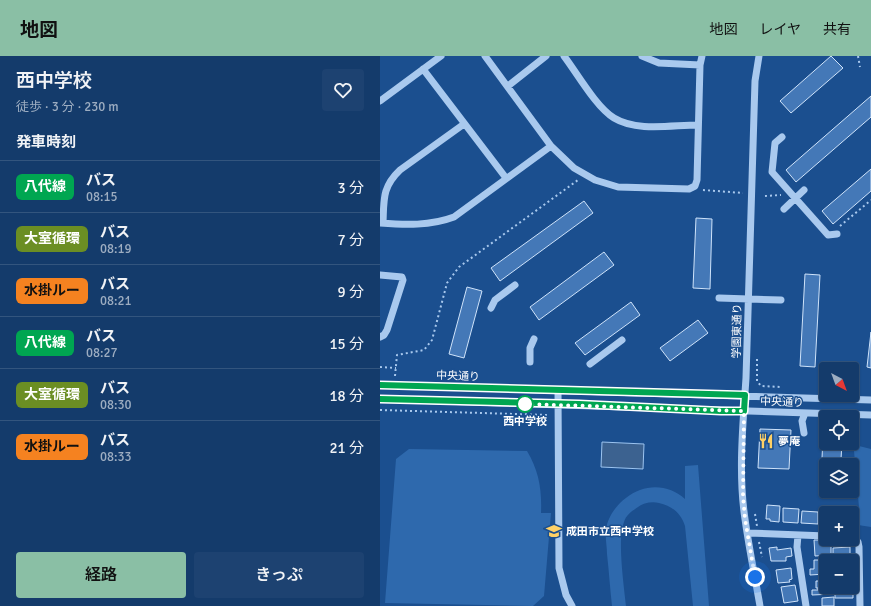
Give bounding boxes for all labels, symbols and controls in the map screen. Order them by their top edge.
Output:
text: 地図 [20,18,58,42]
text: 地図 [709,21,737,38]
text: レイヤ [759,21,801,38]
text: 共有 [823,21,851,38]
text: 西中学校 [16,69,92,93]
button: heart [322,69,364,111]
text: 徒歩 · 3 分 · 230 m [16,99,119,115]
text: 発車時刻 [16,133,76,151]
text: バス [86,171,116,189]
text: 八代線 [24,178,66,195]
text: 3 分 [338,179,364,197]
text: 08:15 [86,189,118,205]
text: バス [100,223,130,241]
text: 大室循環 [24,230,80,247]
text: 7 分 [338,231,364,249]
text: 08:19 [100,241,132,257]
text: バス [100,275,130,293]
text: 水掛ルー [24,282,80,299]
text: 9 分 [338,283,364,301]
text: 08:21 [100,293,132,309]
street label: 学園東通り [730,303,744,359]
text: バス [86,327,116,345]
text: 八代線 [24,334,66,351]
text: 15 分 [330,335,364,353]
text: 08:27 [86,345,118,361]
north arrow [819,362,859,402]
map controls [819,362,859,594]
street label: 中央通り [436,369,480,383]
text: バス [100,379,130,397]
text: 大室循環 [24,386,80,403]
text: 18 分 [330,387,364,405]
marker: 西中学校 [516,395,534,413]
street label: 中央通り [760,395,804,409]
text: 08:30 [100,397,132,413]
button: locate [819,410,859,450]
place label: 西中学校 [503,415,547,428]
text: バス [100,431,130,449]
restaurant icon: 夢庵 [757,432,775,450]
place label: 夢庵 [778,435,801,448]
text: 水掛ルー [24,438,80,455]
text: 21 分 [330,439,364,457]
text: 08:33 [100,449,132,465]
button: layers [819,458,859,498]
button: + [819,506,859,546]
school or university icon: 成田市立西中学校 [545,522,563,540]
place label: 成田市立西中学校 [566,525,654,538]
button: 経路 [16,552,186,598]
button: きっぷ [194,552,364,598]
button: − [819,554,859,594]
your location [745,567,765,587]

